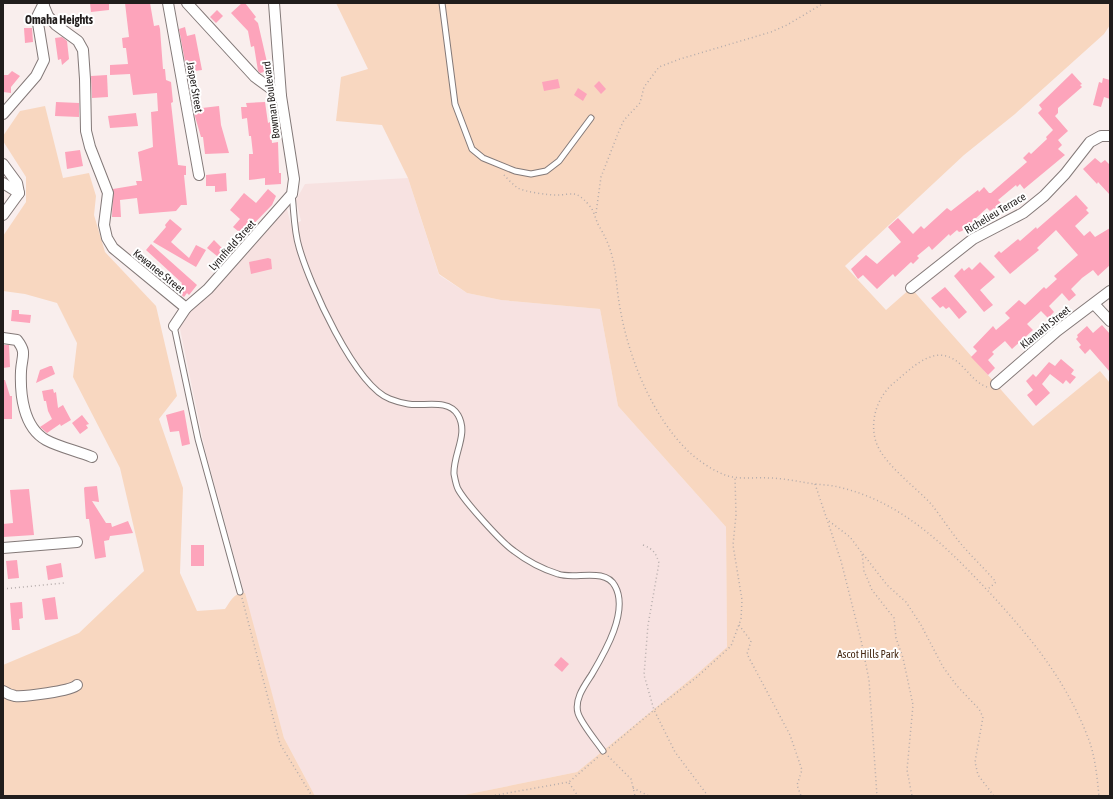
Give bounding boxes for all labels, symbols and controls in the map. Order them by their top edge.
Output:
district label: Omaha Heights [25,13,94,27]
street label: Jasper Street [185,61,205,113]
street label: Bowman Boulevard [260,61,282,139]
street label: Richelieu Terrace [962,190,1028,236]
street label: Lynnfield Street [206,217,258,273]
street label: Kewanee Street [131,247,187,295]
street label: Klamath Street [1018,303,1072,351]
park label: Ascot Hills Park [837,648,899,660]

